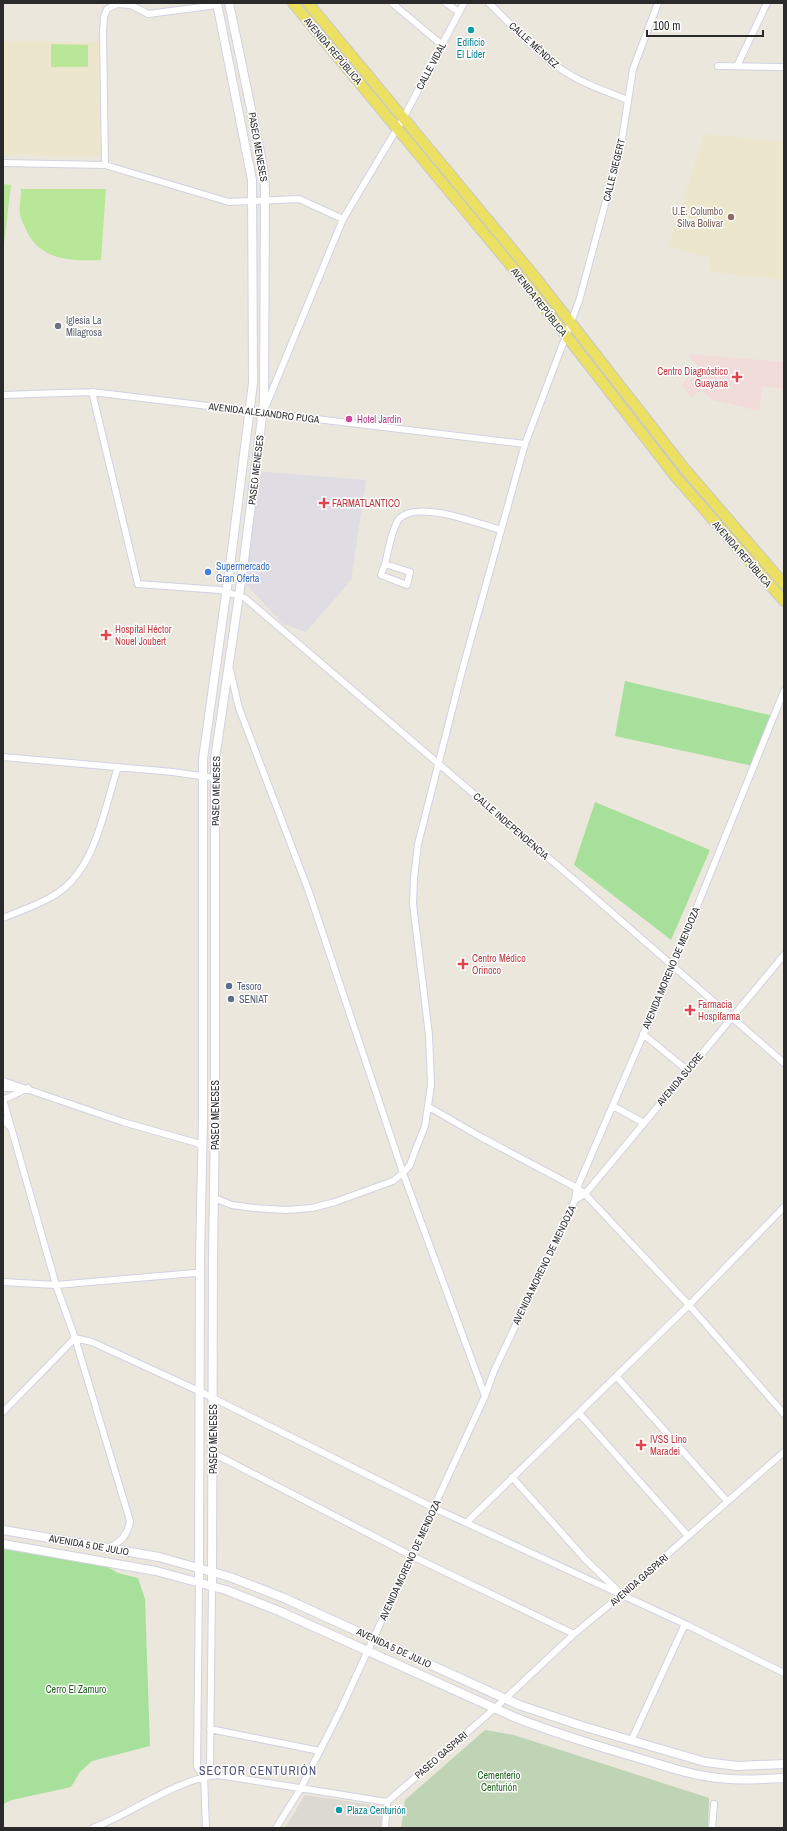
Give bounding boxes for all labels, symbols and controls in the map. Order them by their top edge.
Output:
scale bar [647,12,763,38]
street label: AVENIDA REPÚBLICA [300,14,365,88]
text: 100 m [653,18,680,34]
street label: CALLE MÉNDEZ [506,19,562,71]
marker: Edificio El Líder [466,25,476,35]
place label: Edificio El Líder [457,36,485,61]
street label: CALLE VIDAL [413,40,449,92]
street label: PASEO MENESES [246,111,271,183]
street label: CALLE SIEGERT [600,137,628,203]
place label: U.E. Columbo Silva Bolívar [672,205,723,230]
marker: U.E. Columbo Silva Bolívar [726,212,736,222]
street label: AVENIDA REPÚBLICA [507,264,570,339]
place label: Iglesia La Milagrosa [66,314,102,339]
marker: Iglesia La Milagrosa [53,321,63,331]
place label: Centro Diagnóstico Guayana [657,365,728,390]
marker: Centro Diagnóstico Guayana [731,371,743,383]
street label: AVENIDA ALEJANDRO PUGA [207,400,321,426]
place label: Hotel Jardín [357,413,401,426]
marker: Hotel Jardín [344,414,354,424]
street label: PASEO MENESES [245,434,267,506]
place label: FARMATLANTICO [332,497,400,510]
marker: FARMATLANTICO [319,498,329,508]
street label: AVENIDA REPÚBLICA [709,517,775,590]
place label: Supermercado Gran Oferta [216,560,270,585]
marker: Supermercado Gran Oferta [203,567,213,577]
place label: Hospital Héctor Nouel Joubert [115,623,172,648]
marker: Hospital Héctor Nouel Joubert [100,629,112,641]
street label: PASEO MENESES [209,755,223,826]
street label: CALLE INDEPENDENCIA [471,790,552,863]
street label: AVENIDA MORENO DE MENDOZA [639,905,703,1032]
place label: Centro Médico Orinoco [472,952,526,977]
marker: Centro Médico Orinoco [457,958,469,970]
place label: Tesoro [237,980,262,993]
marker: Tesoro [224,981,234,991]
place label: SENIAT [239,993,268,1006]
marker: SENIAT [226,994,236,1004]
place label: Farmacia Hospifarma [698,998,741,1023]
marker: Farmacia Hospifarma [685,1005,695,1015]
street label: AVENIDA SUCRE [653,1050,706,1109]
street label: PASEO MENESES [209,1079,222,1150]
street label: AVENIDA MORENO DE MENDOZA [509,1203,579,1328]
street label: PASEO MENESES [207,1403,220,1474]
place label: IVSS Lino Maradei [650,1433,687,1458]
marker: IVSS Lino Maradei [635,1439,647,1451]
street label: AVENIDA MORENO DE MENDOZA [376,1497,444,1623]
street label: AVENIDA 5 DE JULIO [47,1531,130,1558]
street label: AVENIDA GASPARI [606,1551,671,1610]
street label: AVENIDA 5 DE JULIO [354,1625,433,1671]
park label: Cerro El Zamuro [46,1683,107,1696]
street label: PASEO GASPARI [412,1729,470,1781]
district label: SECTOR CENTURIÓN [199,1763,317,1779]
park label: Cementerio Centurión [478,1769,521,1794]
place label: Plaza Centurión [347,1804,406,1817]
marker: Plaza Centurión [334,1805,344,1815]

